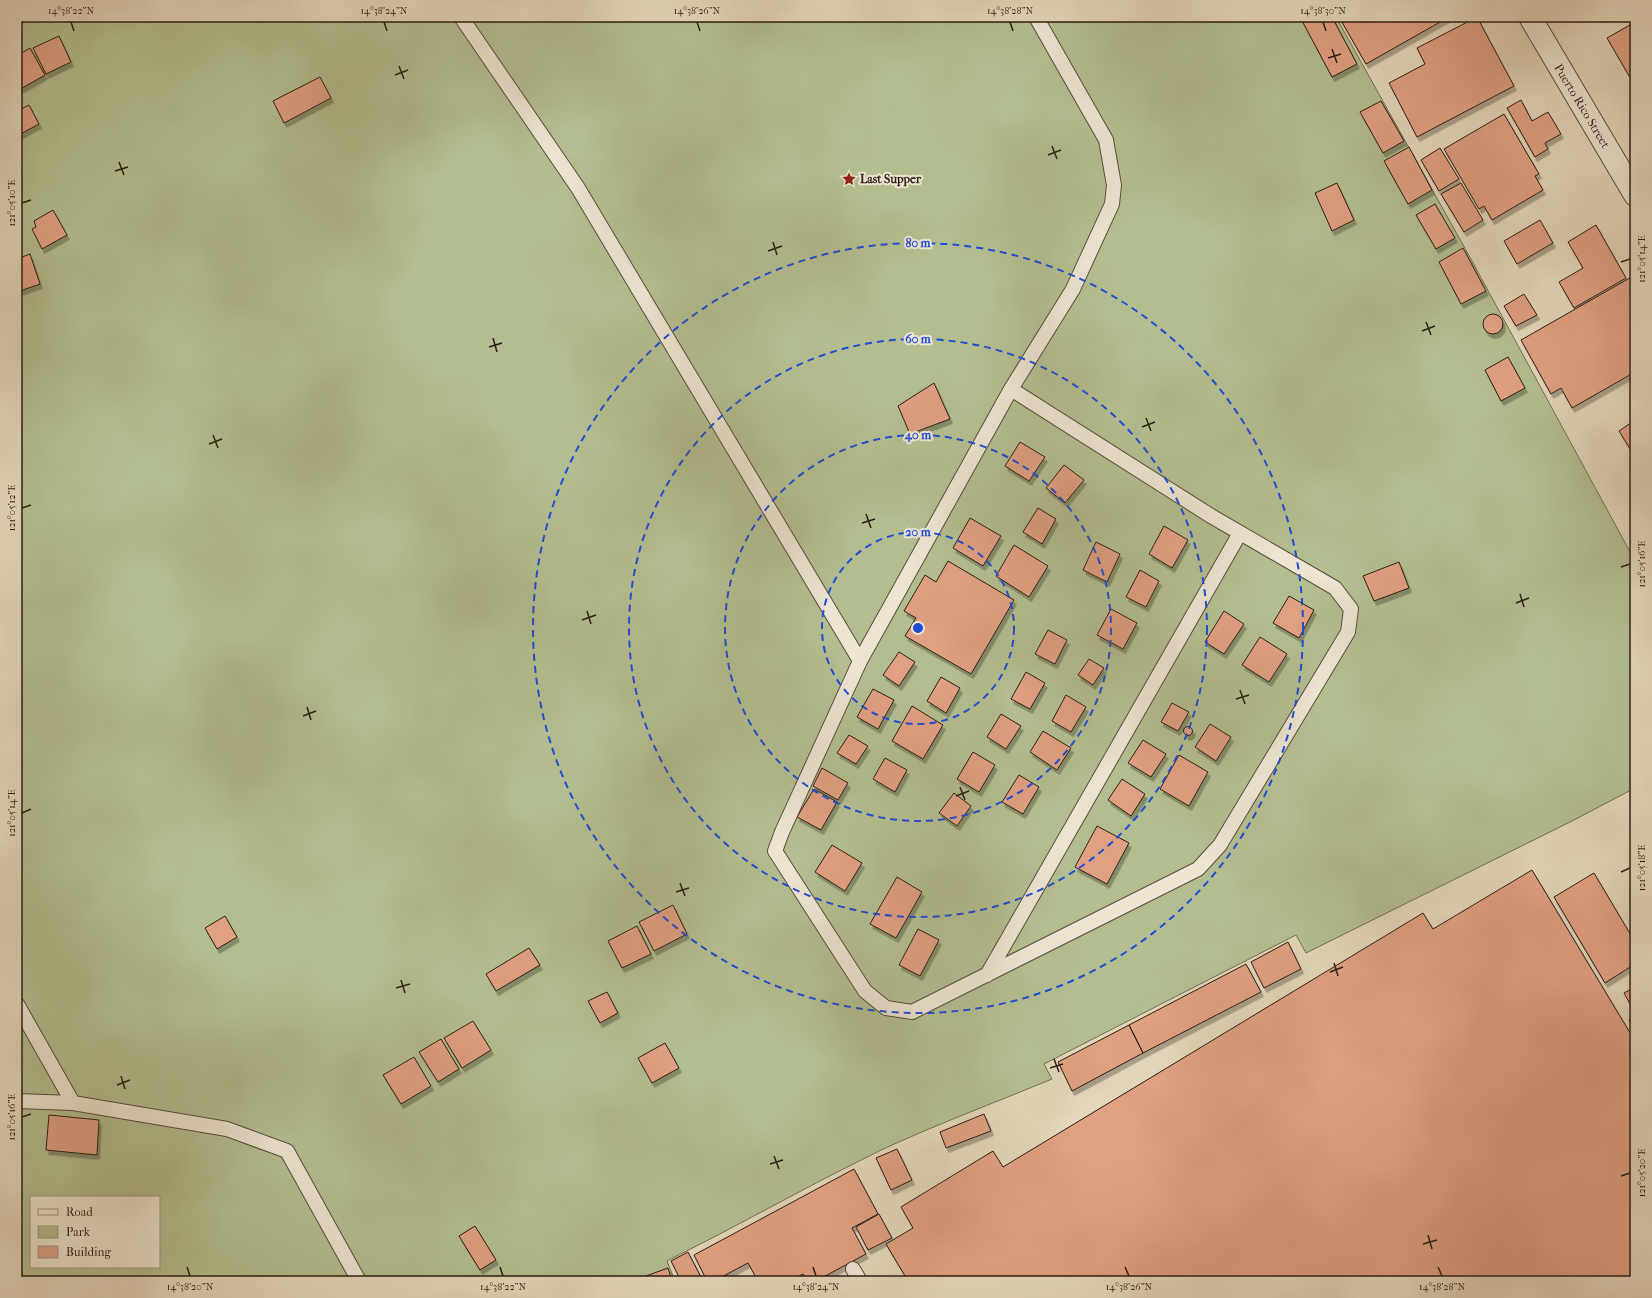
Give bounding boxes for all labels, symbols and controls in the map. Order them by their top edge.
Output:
text: 14°38'22"N [48,5,94,17]
text: 14°38'24"N [361,5,408,17]
text: 14°38'26"N [674,5,721,17]
text: 14°38'28"N [987,5,1033,17]
text: 14°38'30"N [1300,5,1346,17]
street label: Puerto Rico Street [1551,61,1613,151]
place icon: Last Supper [841,171,857,187]
place label: Last Supper [860,172,922,187]
text: 121°05'10"E [6,180,18,226]
text: 121°05'14"E [1636,235,1648,283]
text: 80 m [905,236,932,250]
text: 60 m [905,332,932,346]
text: 40 m [904,428,932,443]
text: 121°05'12"E [6,485,18,531]
text: 20 m [905,525,932,539]
text: 121°05'16"E [1636,541,1648,587]
centre of rings [911,621,925,635]
text: 121°05'14"E [6,789,18,837]
text: 121°05'18"E [1636,845,1648,891]
text: 121°05'16"E [6,1094,18,1140]
text: 121°05'20"E [1636,1149,1648,1197]
legend [30,1196,160,1268]
text: Road [66,1205,93,1219]
text: Park [66,1225,91,1239]
text: Building [66,1245,111,1259]
text: 14°38'20"N [167,1281,214,1293]
text: 14°38'22"N [480,1281,526,1293]
text: 14°38'24"N [793,1281,840,1293]
text: 14°38'26"N [1106,1281,1153,1293]
text: 14°38'28"N [1419,1281,1465,1293]

